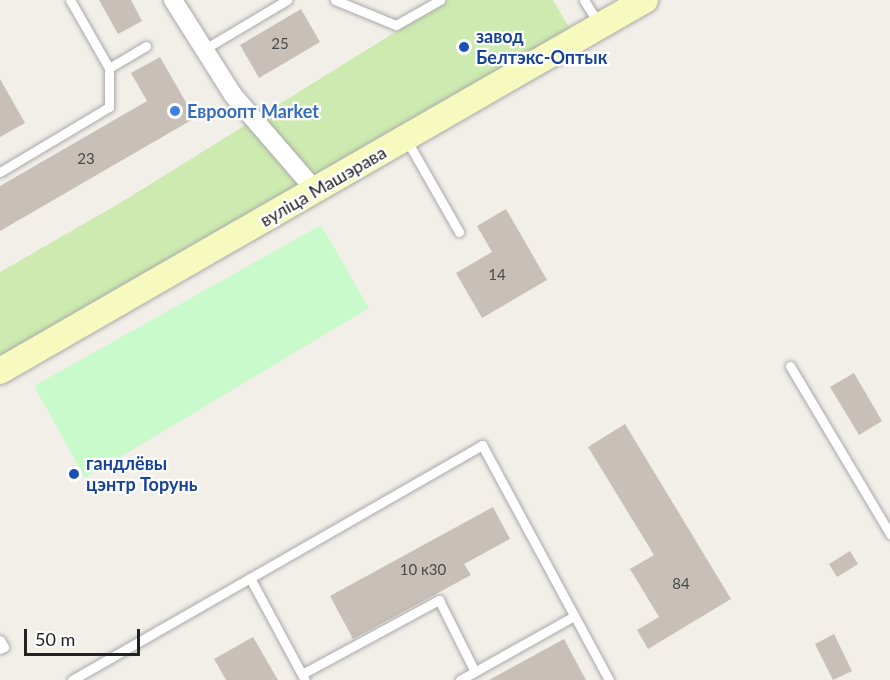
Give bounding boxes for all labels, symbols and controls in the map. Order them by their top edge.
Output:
place label: завод Белтэкс-Оптык [476,26,607,68]
house number: 25 [271,35,289,53]
marker: завод Белтэкс-Оптык [457,40,471,54]
place label: Евроопт Market [187,100,319,122]
marker: Евроопт Market [168,104,182,118]
street label: вуліца Машэрава [256,141,390,231]
house number: 23 [77,150,95,168]
house number: 14 [488,266,506,284]
place label: гандлёвы цэнтр Торунь [86,453,197,496]
marker: гандлёвы цэнтр Торунь [67,467,81,481]
house number: 10 к30 [400,561,446,579]
house number: 84 [672,575,690,593]
scale bar [27,617,142,655]
text: 50 m [35,628,75,650]

